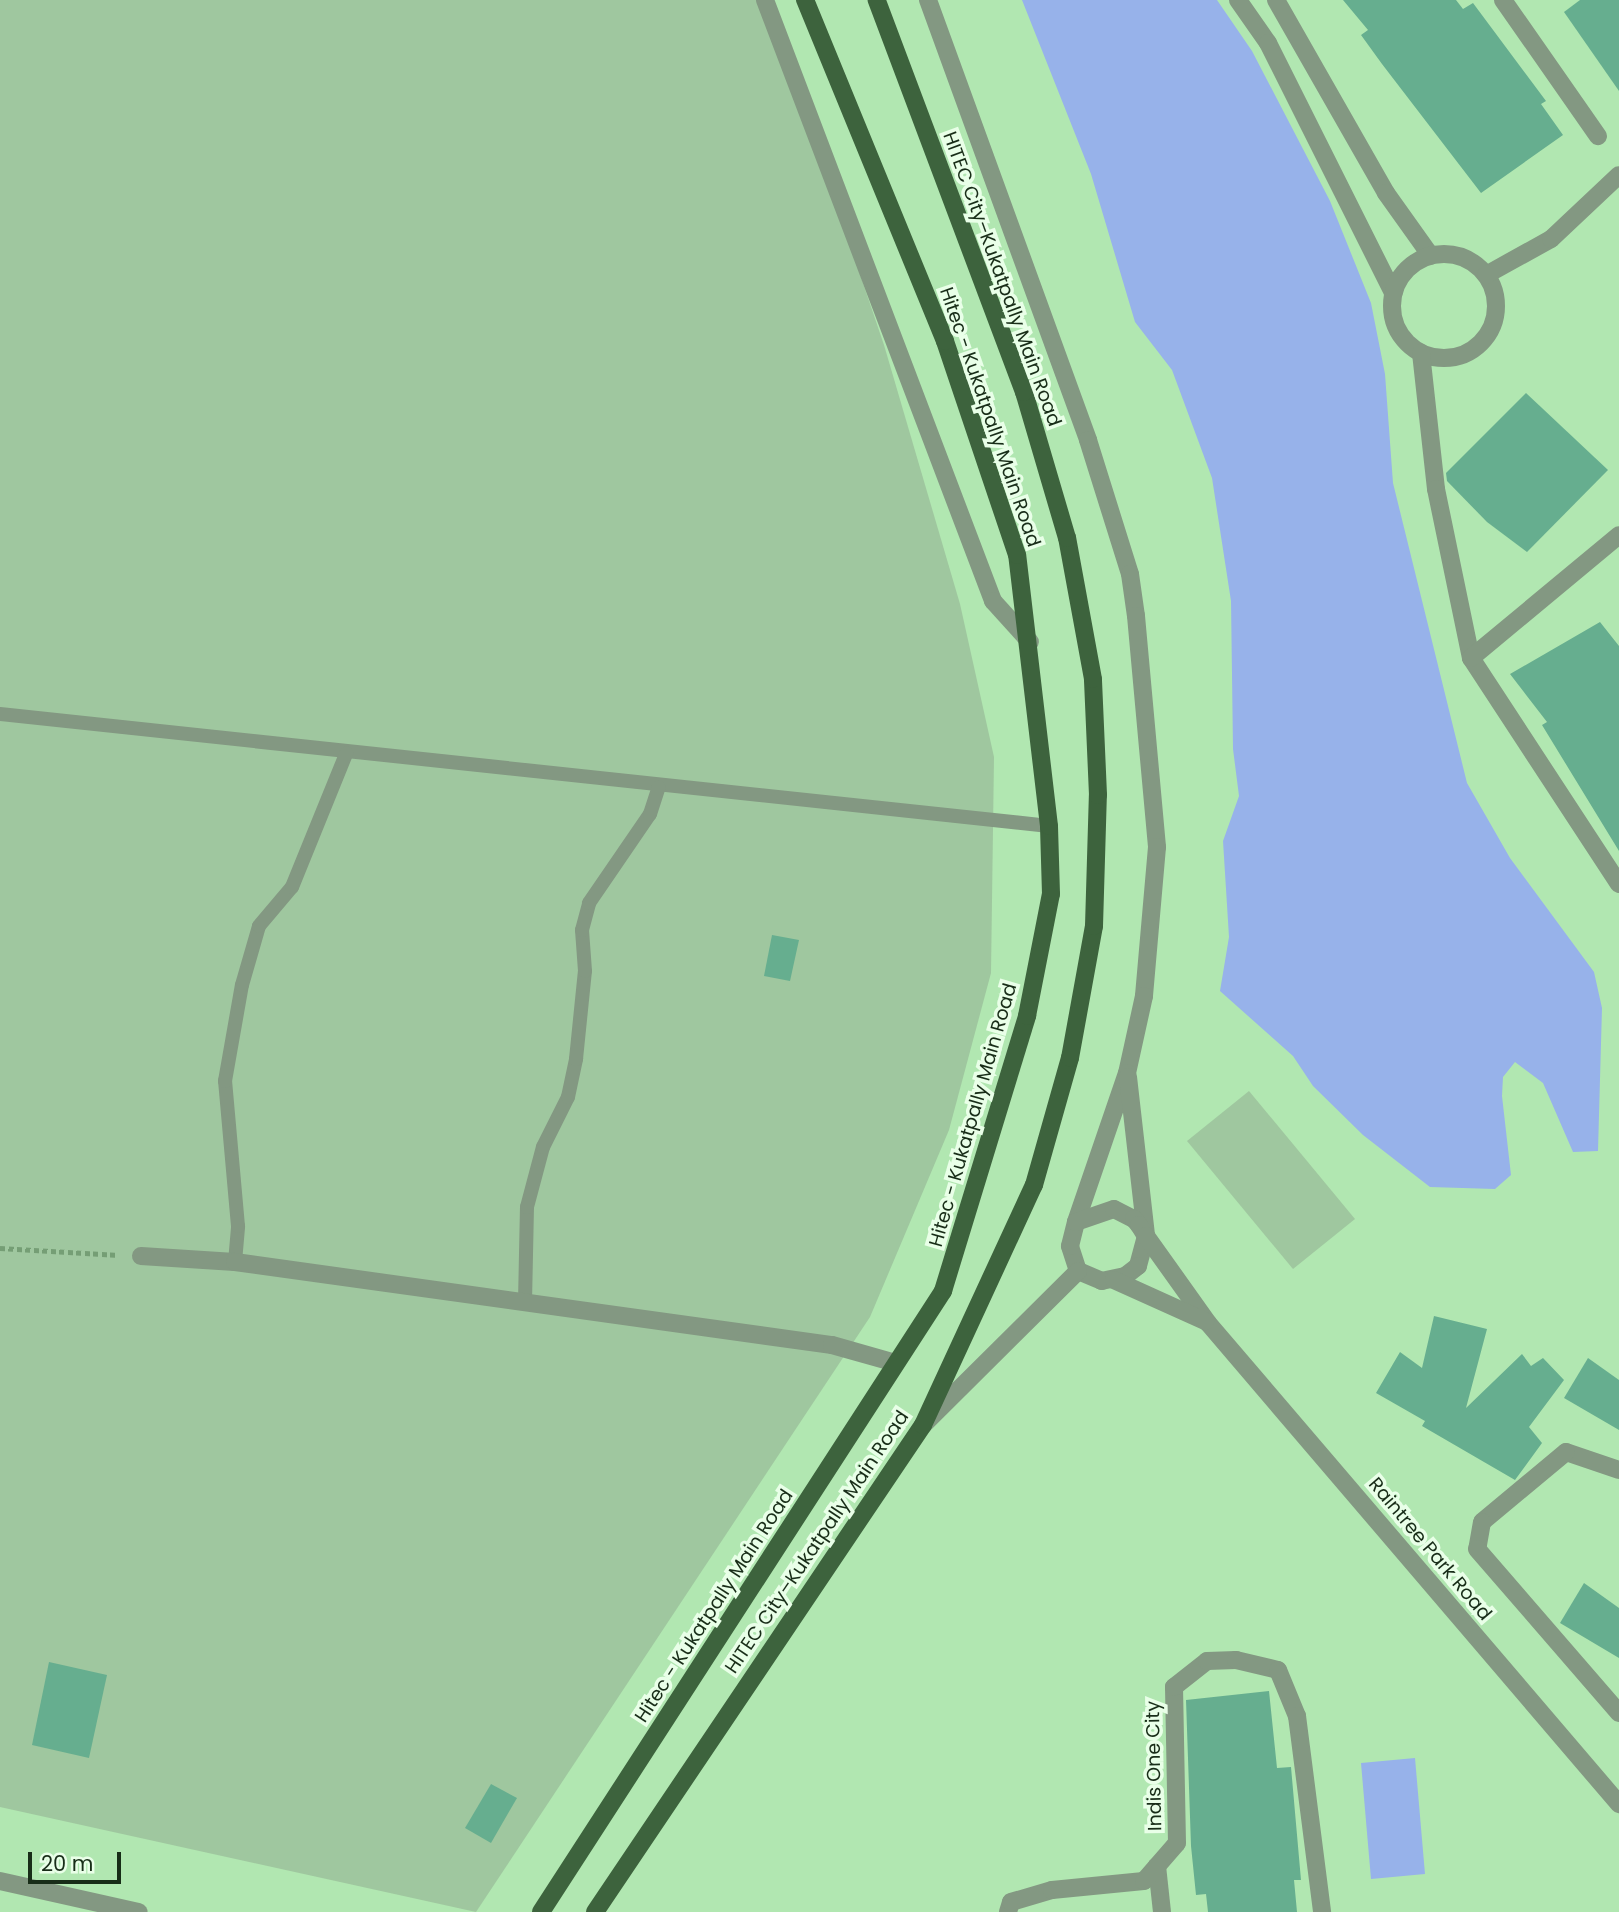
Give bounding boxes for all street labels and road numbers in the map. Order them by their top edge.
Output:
street label: HITEC City–Kukatpally Main Road [938,129,1066,429]
street label: Hitec - Kukatpally Main Road [935,284,1045,550]
street label: Hitec - Kukatpally Main Road [924,981,1022,1249]
street label: HITEC City–Kukatpally Main Road [720,1406,914,1678]
street label: Raintree Park Road [1364,1473,1496,1625]
street label: Hitec - Kukatpally Main Road [630,1485,798,1727]
street label: Indis One City [1141,1701,1167,1831]

